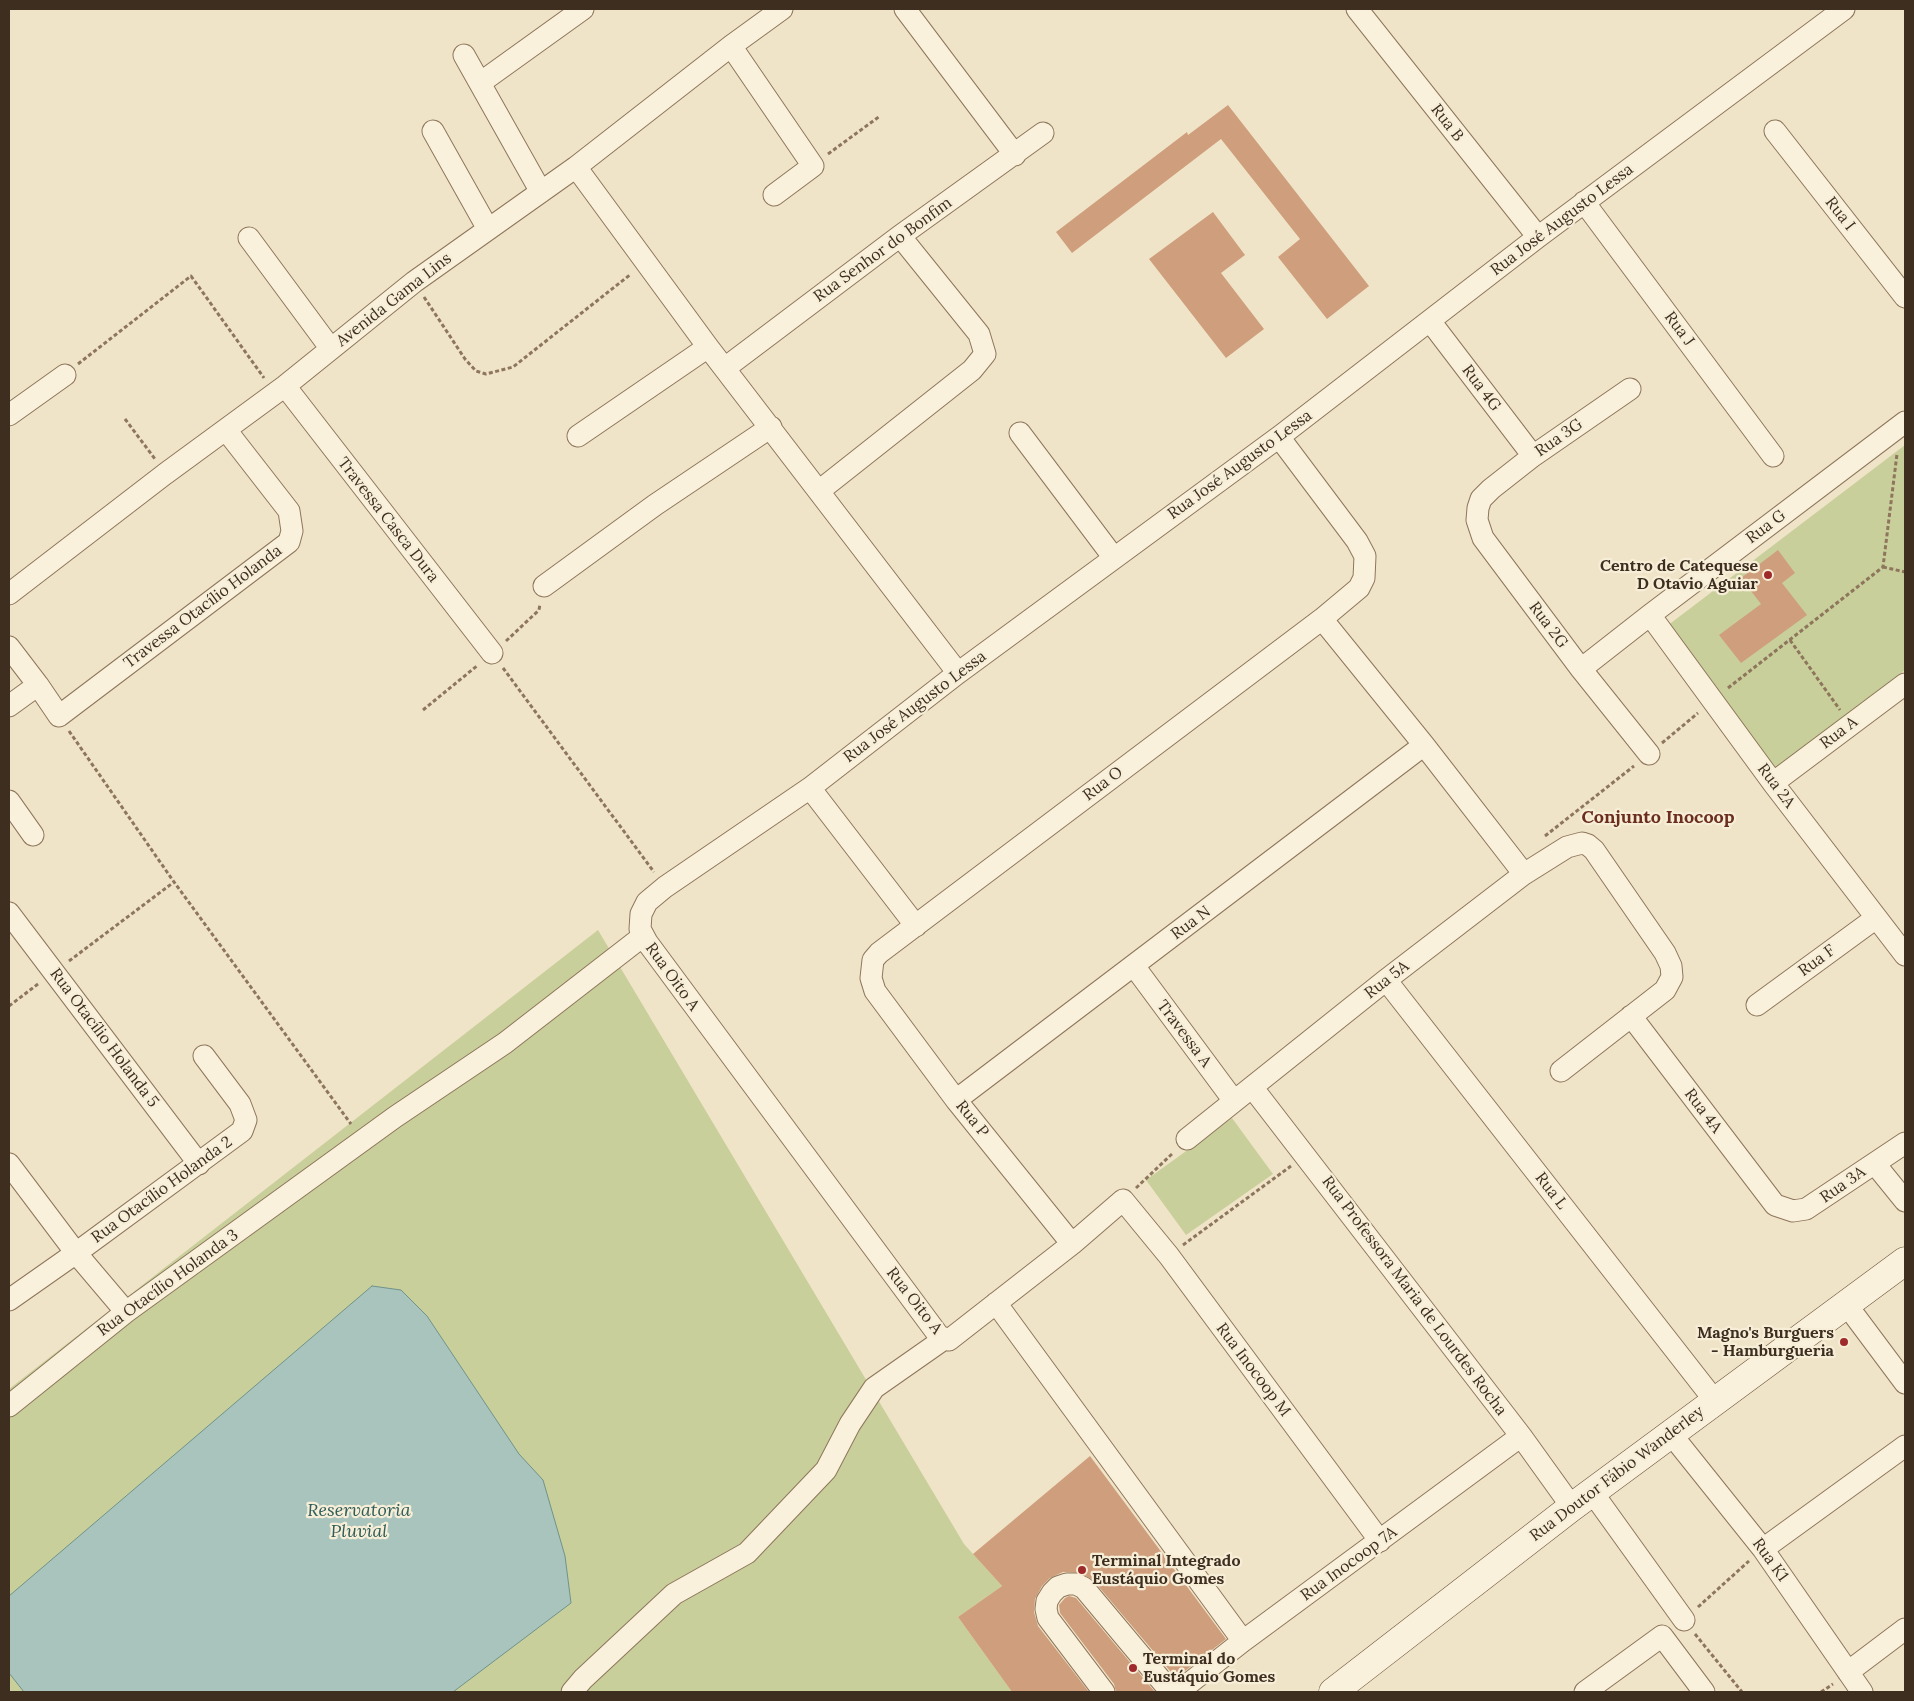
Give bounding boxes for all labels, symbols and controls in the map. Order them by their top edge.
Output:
street label: Rua B [1427,101,1467,145]
street label: Rua José Augusto Lessa [1487,160,1637,280]
street label: Rua Senhor do Bonfim [810,193,956,307]
street label: Rua I [1821,193,1859,235]
street label: Avenida Gama Lins [333,249,455,351]
street label: Rua J [1660,308,1698,350]
street label: Rua 4G [1457,361,1505,415]
street label: Rua José Augusto Lessa [1164,406,1316,524]
street label: Rua 3G [1532,415,1586,461]
street label: Travessa Casca Dura [333,454,443,586]
street label: Rua G [1743,506,1789,548]
street label: Travessa Otacílio Holanda [120,541,286,673]
place label: Centro de Catequese D Otavio Aguiar [1600,556,1758,594]
marker: Centro de Catequese D Otavio Aguiar [1762,569,1774,581]
street label: Rua 2G [1524,598,1572,652]
street label: Rua José Augusto Lessa [840,647,990,767]
street label: Rua A [1816,713,1862,753]
street label: Rua 2A [1753,760,1799,812]
street label: Rua O [1079,763,1127,805]
district label: Conjunto Inocoop [1581,807,1735,829]
street label: Rua N [1168,902,1214,944]
street label: Rua Oito A [641,939,703,1015]
street label: Rua F [1795,941,1839,981]
street label: Rua 5A [1361,957,1413,1003]
street label: Rua Otacílio Holanda 5 [45,965,163,1111]
street label: Travessa A [1153,997,1215,1071]
street label: Rua 4A [1680,1085,1726,1137]
street label: Rua P [951,1097,993,1141]
street label: Rua Otacílio Holanda 2 [88,1133,236,1247]
street label: Rua 3A [1817,1163,1869,1207]
street label: Rua L [1531,1169,1571,1213]
street label: Rua Professora Maria de Lourdes Rocha [1318,1172,1510,1420]
street label: Rua Otacílio Holanda 3 [94,1225,242,1341]
street label: Rua Oito A [882,1264,946,1338]
street label: Rua Inocoop M [1212,1320,1294,1420]
place label: Magno's Burguers - Hamburgueria [1697,1323,1834,1361]
marker: Magno's Burguers - Hamburgueria [1838,1336,1850,1348]
street label: Rua Doutor Fábio Wanderley [1526,1402,1708,1546]
water label: Reservatoria Pluvial [307,1500,411,1542]
street label: Rua Inocoop 7A [1297,1523,1401,1605]
street label: Rua K1 [1748,1535,1792,1585]
place label: Terminal Integrado Eustáquio Gomes [1092,1551,1240,1589]
marker: Terminal Integrado Eustáquio Gomes [1076,1564,1088,1576]
place label: Terminal do Eustáquio Gomes [1143,1649,1275,1687]
marker: Terminal do Eustáquio Gomes [1127,1662,1139,1674]

